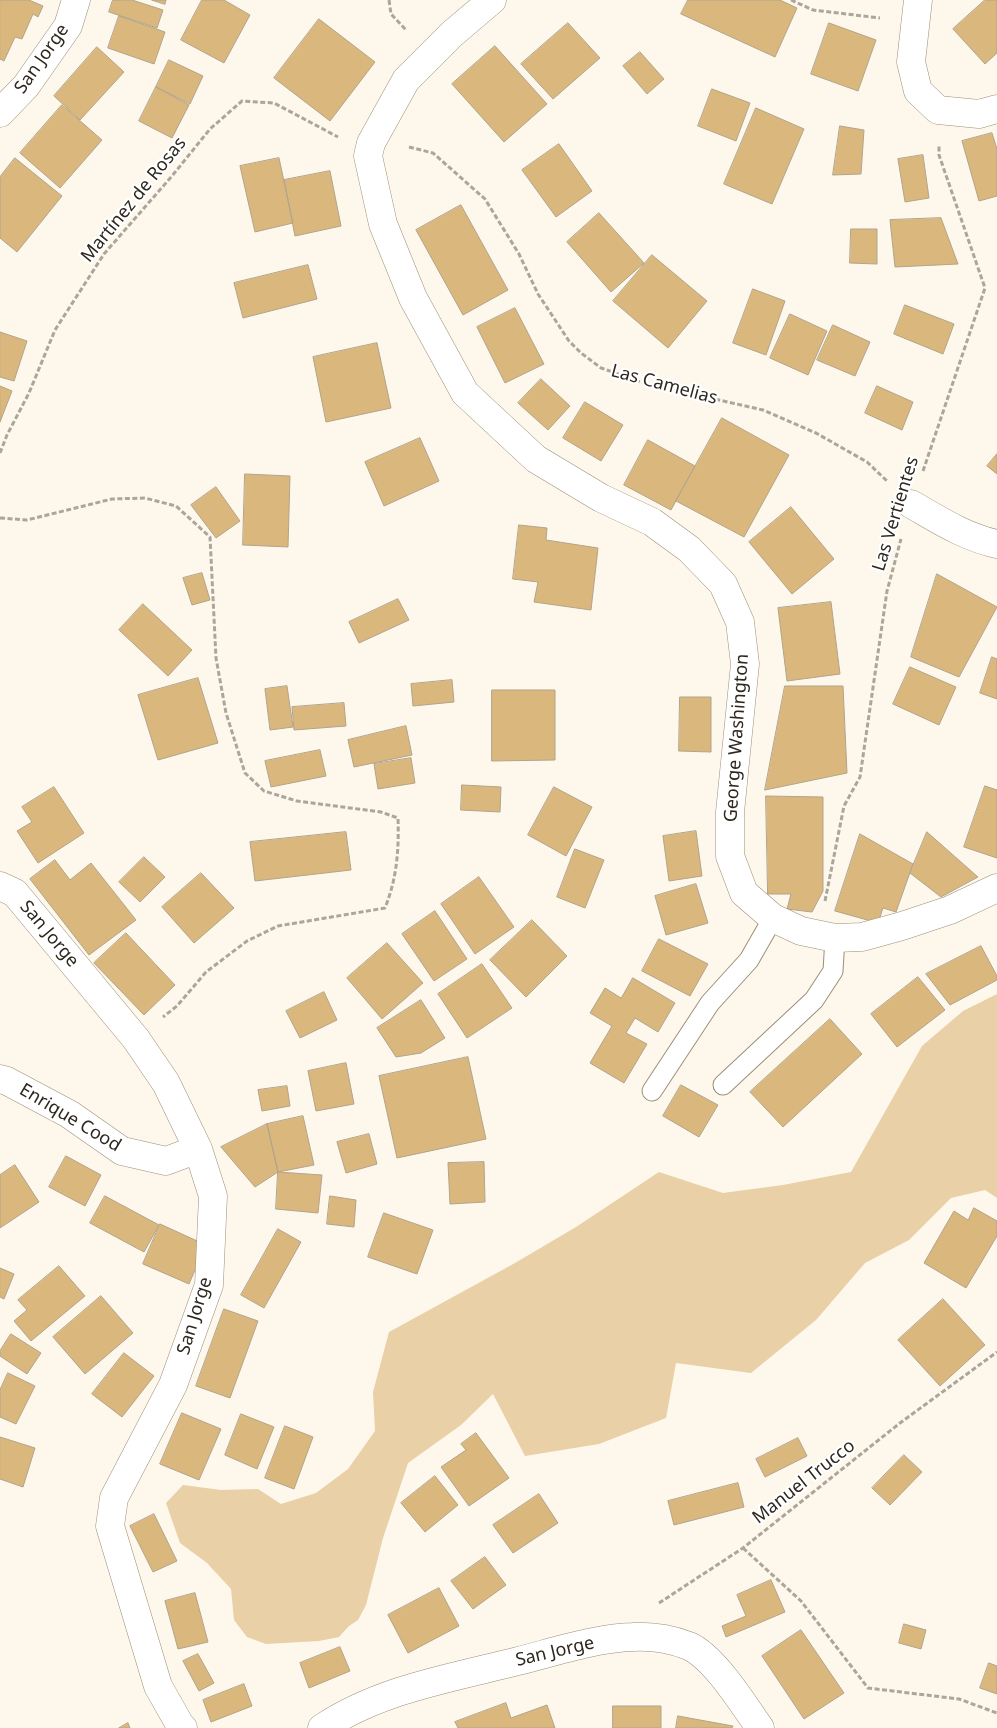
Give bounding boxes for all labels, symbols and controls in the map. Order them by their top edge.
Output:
street label: San Jorge [10,20,74,98]
street label: Martínez de Rosas [77,133,191,267]
street label: Las Camelias [608,360,720,410]
street label: Las Vertientes [868,454,924,574]
street label: George Washington [720,653,754,823]
street label: San Jorge [15,896,83,972]
street label: Enrique Cood [15,1079,125,1157]
street label: San Jorge [173,1275,217,1357]
street label: Manuel Trucco [749,1435,859,1529]
street label: San Jorge [514,1632,596,1672]

